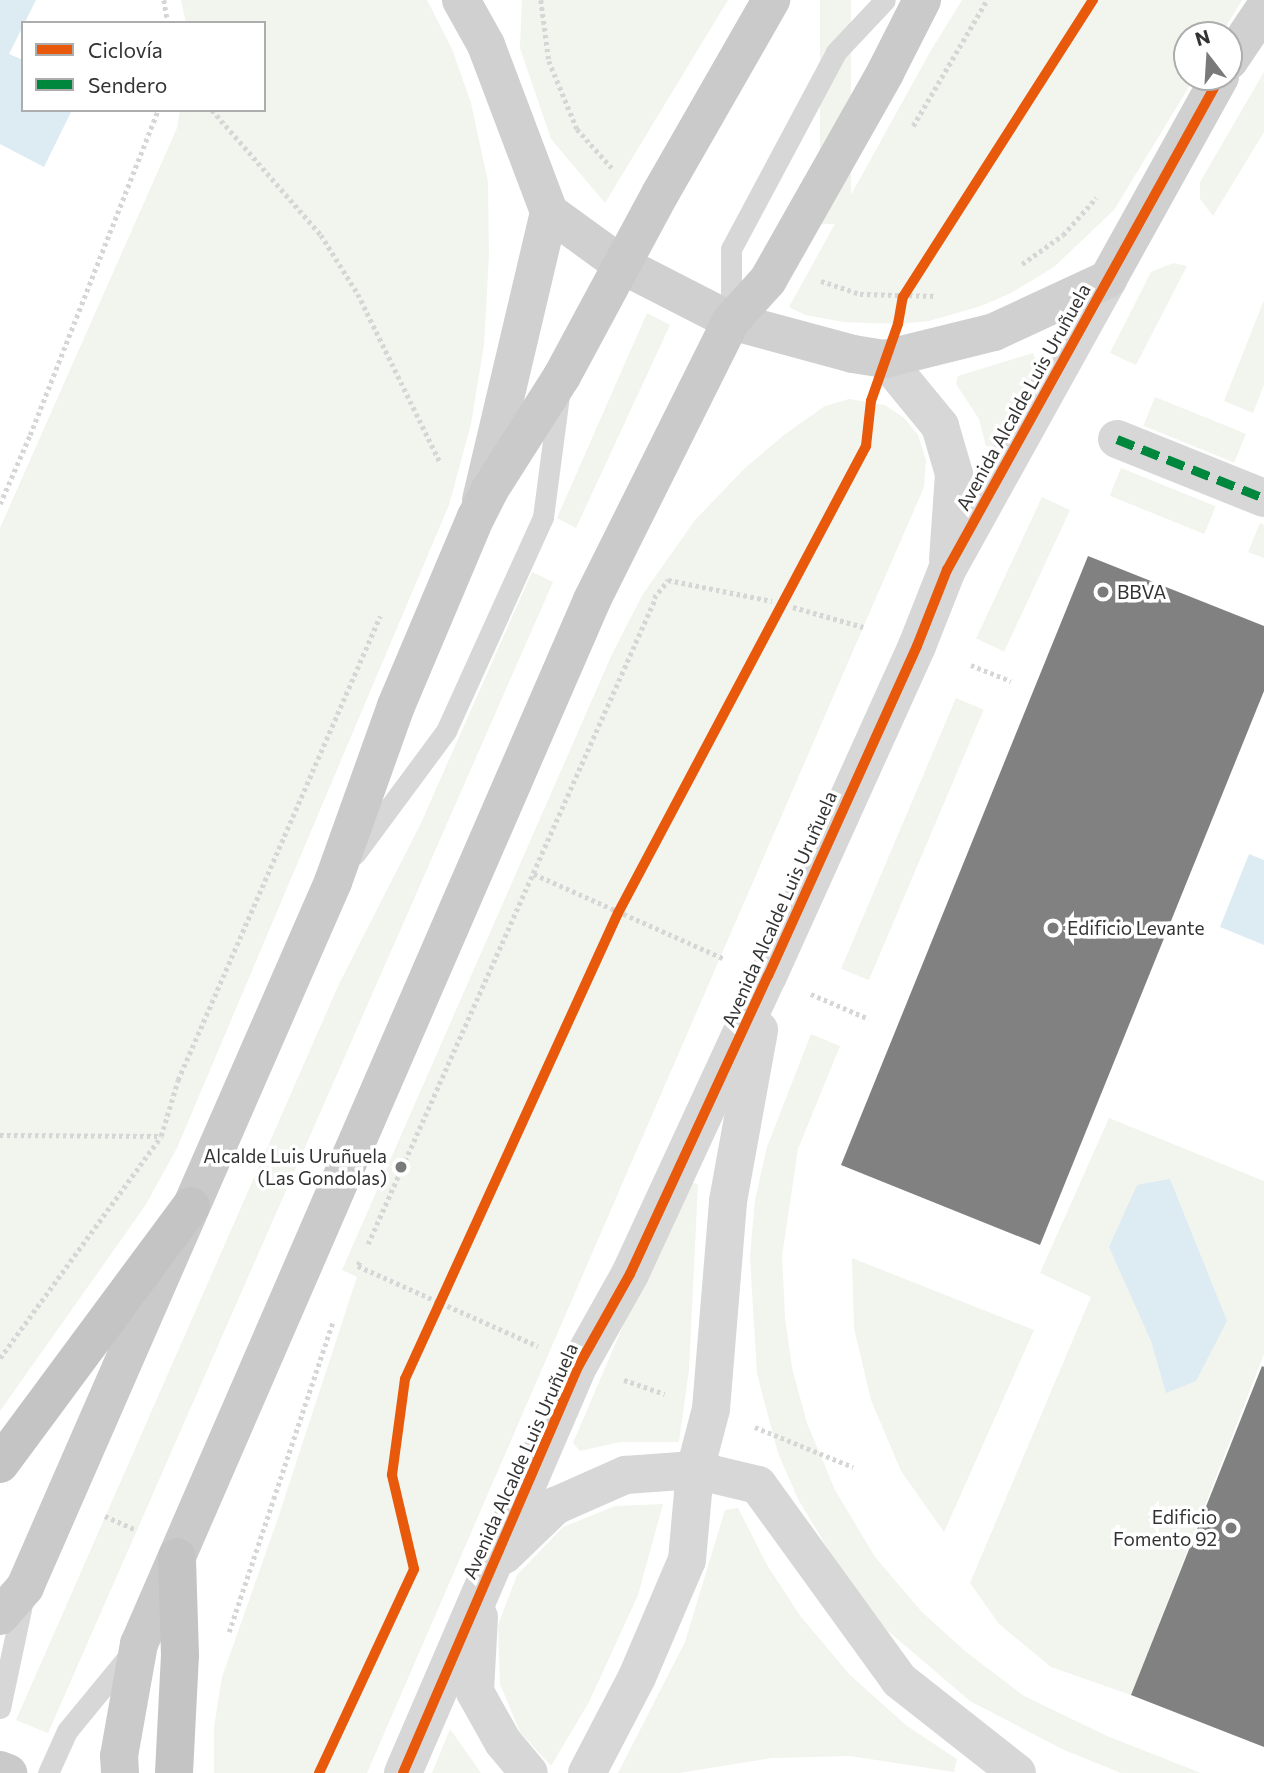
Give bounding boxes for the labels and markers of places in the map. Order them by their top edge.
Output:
place label: BBVA [1117,581,1166,603]
marker: BBVA [1095,584,1111,600]
place label: Edificio Levante [1067,917,1205,939]
marker: Edificio Levante [1045,920,1061,936]
place label: Alcalde Luis Uruñuela (Las Gondolas) [203,1145,387,1189]
marker: Alcalde Luis Uruñuela (Las Gondolas) [393,1159,409,1175]
place label: Edificio Fomento 92 [1113,1506,1217,1550]
marker: Edificio Fomento 92 [1223,1520,1239,1536]

